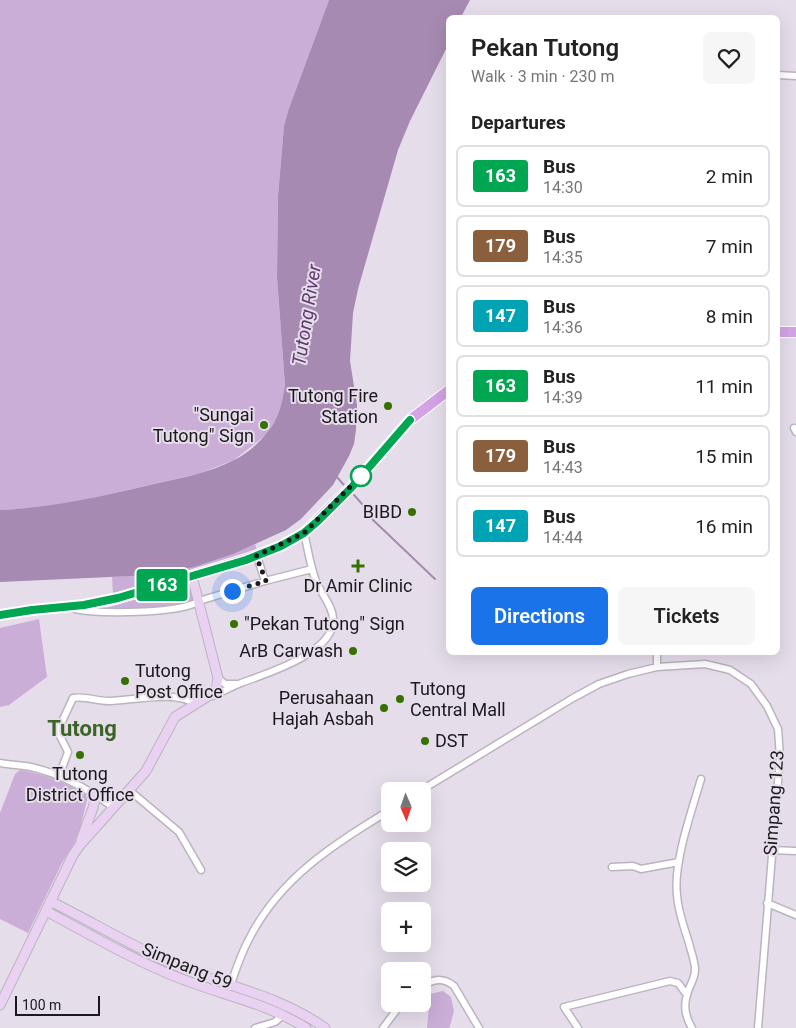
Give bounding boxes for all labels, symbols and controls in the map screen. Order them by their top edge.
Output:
button: heart [703,32,755,84]
text: Pekan Tutong [471,34,619,62]
text: Walk · 3 min · 230 m [471,67,615,86]
text: Departures [471,111,566,134]
text: Bus [543,155,576,178]
text: 163 [485,165,516,186]
text: 2 min [706,165,753,188]
text: 14:30 [543,178,583,197]
text: Bus [543,225,576,248]
text: 179 [485,235,516,256]
text: 7 min [706,235,753,258]
text: 14:35 [543,248,583,267]
water label: Tutong River [287,262,326,367]
text: Bus [543,295,576,318]
text: 147 [485,305,516,326]
text: 8 min [706,305,753,328]
text: 14:36 [543,318,583,337]
text: Bus [543,365,576,388]
text: 163 [485,375,516,396]
text: 11 min [695,375,753,398]
place label: Tutong Fire Station [288,385,378,427]
text: 14:39 [543,388,583,407]
marker: Tutong Fire Station [382,400,394,412]
place label: "Sungai Tutong" Sign [153,404,254,446]
marker: "Sungai Tutong" Sign [258,419,270,431]
text: Bus [543,435,576,458]
text: 179 [485,445,516,466]
text: 15 min [695,445,753,468]
text: 14:43 [543,458,583,477]
unlabelled marker [350,465,372,487]
place label: BIBD [363,501,402,522]
text: Bus [543,505,576,528]
marker: BIBD [406,506,418,518]
text: 147 [485,515,516,536]
text: 16 min [695,515,753,538]
text: 14:44 [543,528,583,547]
marker: Dr Amir Clinic [351,559,365,573]
line badge: 163 [133,569,191,601]
text: 163 [147,574,177,595]
place label: Dr Amir Clinic [303,575,413,596]
your location [220,579,245,604]
button: Directions [471,587,608,645]
button: Tickets [618,587,755,645]
place label: "Pekan Tutong" Sign [244,613,405,634]
marker: "Pekan Tutong" Sign [228,618,240,630]
place label: ArB Carwash [239,640,343,661]
marker: ArB Carwash [347,645,359,657]
place label: Tutong Post Office [135,660,223,702]
marker: Tutong Post Office [119,675,131,687]
place label: Tutong Central Mall [410,678,506,720]
place label: Perusahaan Hajah Asbah [272,687,374,729]
marker: Tutong Central Mall [394,693,406,705]
marker: Perusahaan Hajah Asbah [378,702,390,714]
district label: Tutong [47,716,117,741]
place label: DST [435,730,469,751]
marker: DST [419,735,431,747]
marker: Tutong District Office [74,749,86,761]
street label: Simpang 123 [759,750,788,856]
place label: Tutong District Office [26,763,134,805]
north arrow [381,782,431,832]
map controls [381,782,431,1012]
button: layers [381,842,431,892]
button: + [381,902,431,952]
street label: Simpang 59 [139,938,235,993]
button: − [381,962,431,1012]
scale bar [15,993,100,1016]
text: 100 m [22,997,61,1013]

